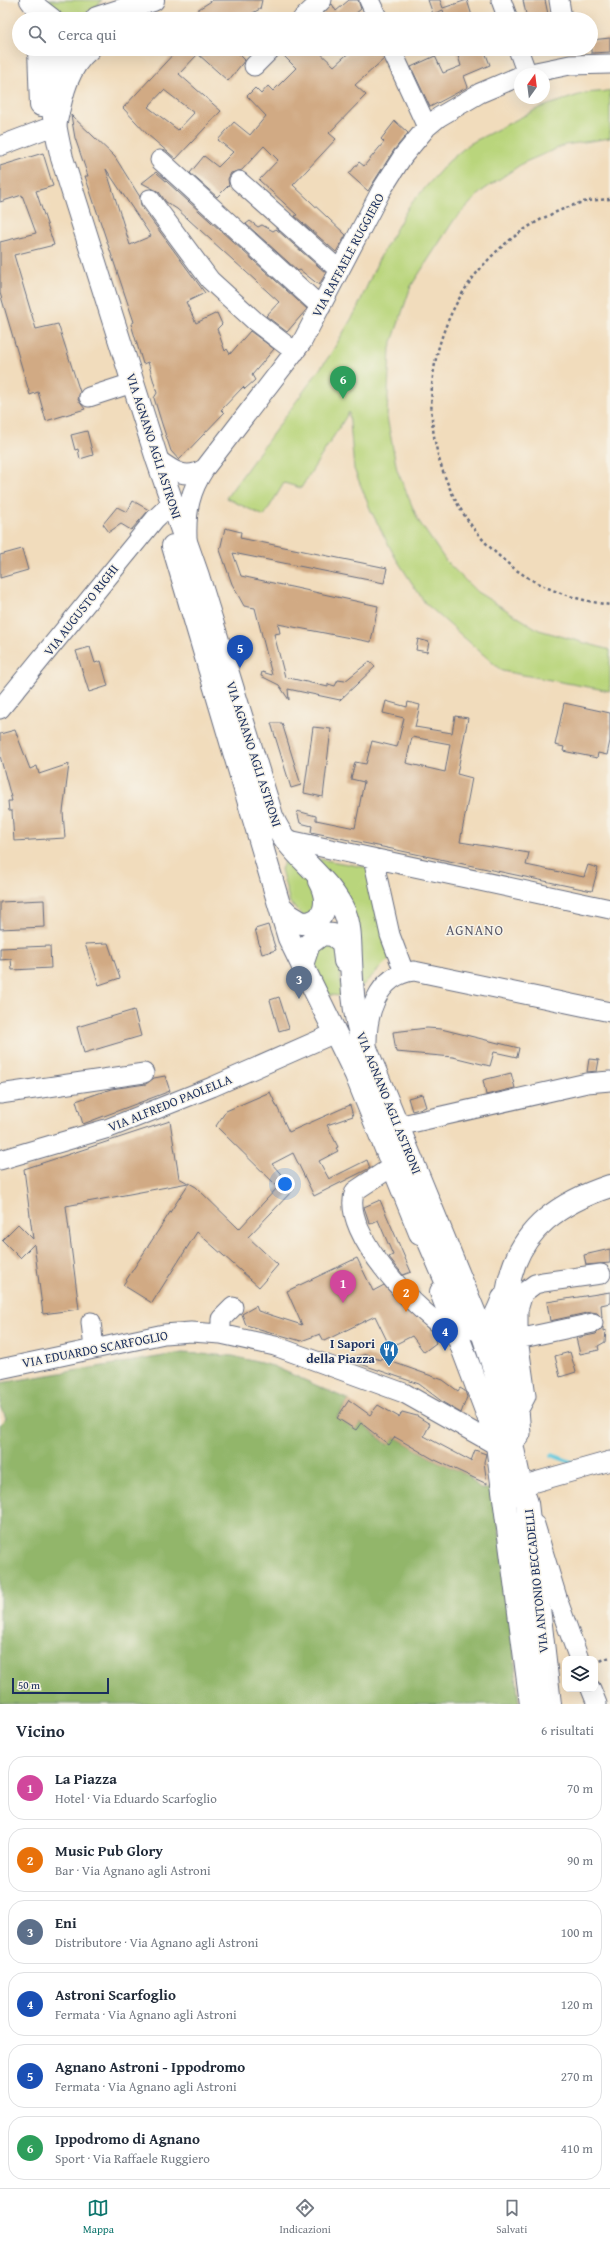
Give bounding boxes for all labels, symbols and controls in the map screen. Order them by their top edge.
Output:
search box [12,12,598,56]
icon: search [26,23,48,45]
text: Cerca qui [58,24,116,45]
north arrow [514,68,550,104]
street label: VIA RAFFAELE RUGGIERO [307,190,389,320]
pin: 6 [330,366,356,399]
street label: VIA AGNANO AGLI ASTRONI [121,371,187,521]
street label: VIA AUGUSTO RIGHI [39,560,123,660]
pin: 5 [227,635,253,668]
street label: VIA AGNANO AGLI ASTRONI [221,679,287,829]
district label: AGNANO [446,920,504,940]
pin: 3 [286,966,312,999]
street label: VIA AGNANO AGLI ASTRONI [352,1029,426,1177]
street label: VIA ALFREDO PAOLELLA [105,1069,235,1136]
your location [275,1174,295,1194]
pin: 1 [330,1270,356,1303]
pin: 2 [393,1279,419,1312]
pin: 4 [432,1318,458,1351]
street label: VIA EDUARDO SCARFOGLIO [20,1326,170,1372]
place label: I Sapori della Piazza [306,1334,375,1368]
restaurant icon: I Sapori della Piazza [378,1339,400,1367]
street label: VIA ANTONIO BECCADELLI [519,1508,553,1654]
map controls [562,1656,598,1692]
button: layers [562,1656,598,1692]
scale bar [12,1676,109,1695]
text: 50 m [18,1677,40,1693]
text: Vicino [16,1718,65,1743]
text: 6 risultati [541,1721,594,1740]
text: La Piazza [55,1768,117,1789]
text: 1 [27,1779,33,1798]
text: 70 m [567,1779,593,1798]
text: Hotel · Via Eduardo Scarfoglio [55,1789,217,1808]
text: Music Pub Glory [55,1840,163,1861]
text: 2 [27,1851,33,1870]
text: 90 m [567,1851,593,1870]
text: Bar · Via Agnano agli Astroni [55,1861,211,1880]
text: Eni [55,1912,77,1933]
text: 3 [27,1923,33,1942]
text: 100 m [561,1923,593,1942]
text: Distributore · Via Agnano agli Astroni [55,1933,258,1952]
text: Astroni Scarfoglio [55,1984,176,2005]
text: 4 [27,1995,33,2014]
text: 120 m [561,1995,593,2014]
text: Fermata · Via Agnano agli Astroni [55,2005,237,2024]
text: Agnano Astroni - Ippodromo [55,2056,245,2077]
text: 5 [27,2067,33,2086]
text: 270 m [561,2067,593,2086]
text: Fermata · Via Agnano agli Astroni [55,2077,237,2096]
text: Ippodromo di Agnano [55,2128,200,2149]
text: 6 [27,2139,33,2158]
text: 410 m [561,2139,593,2158]
text: Sport · Via Raffaele Ruggiero [55,2149,210,2168]
tab: Mappa [83,2197,114,2237]
tab: Indicazioni [279,2197,331,2237]
tab: Salvati [496,2197,527,2237]

